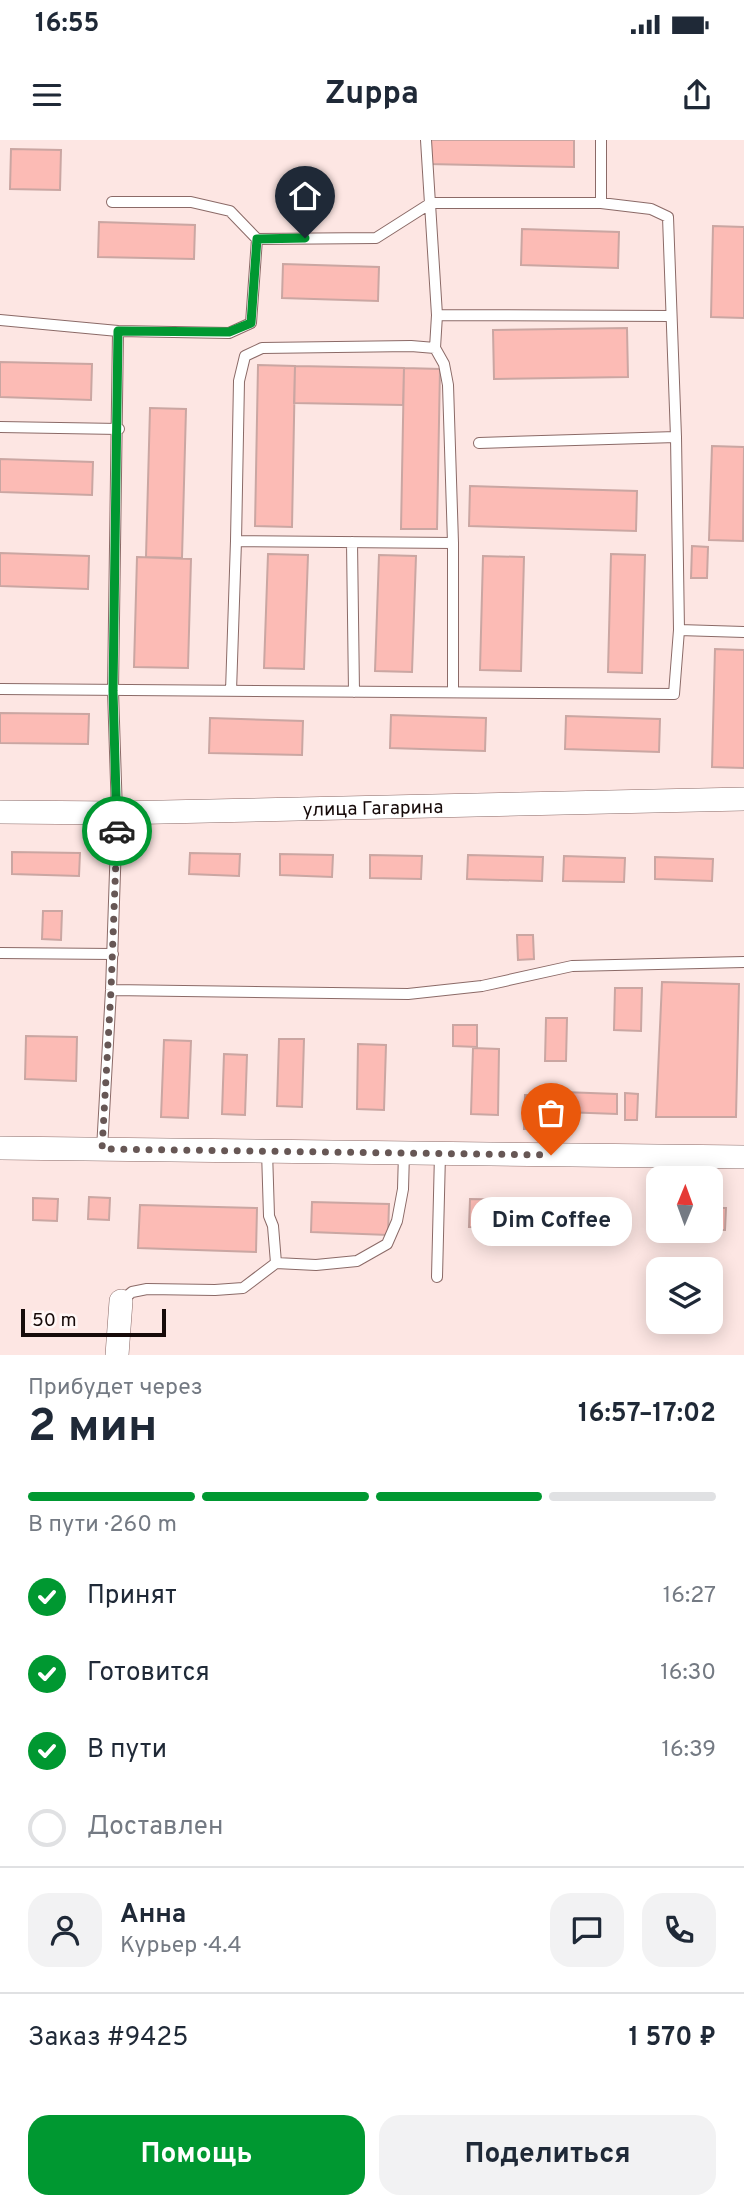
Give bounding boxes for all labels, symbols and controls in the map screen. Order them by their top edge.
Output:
text: 16:55 [35,8,99,41]
text: Zuppa [325,75,419,115]
icon: menu [28,76,66,114]
icon: share [678,76,716,114]
pin [275,166,335,238]
icon: home [286,177,324,215]
courier [82,796,152,866]
street label: улица Гагарина [302,796,444,823]
icon: car [98,812,136,850]
pin [521,1083,581,1155]
icon: bag [532,1094,570,1132]
north arrow [646,1166,723,1242]
map controls [646,1166,723,1334]
callout: Dim Coffee [470,1197,632,1246]
text: Dim Coffee [492,1207,611,1236]
button: layers [646,1257,723,1334]
scale bar [21,1306,166,1338]
text: 50 m [32,1309,77,1333]
text: Прибудет через [28,1374,203,1403]
text: 16:57–17:02 [578,1398,716,1431]
text: 2 мин [28,1399,157,1458]
text: В пути · 260 m [28,1511,177,1540]
icon: check [28,1578,66,1616]
text: Принят [87,1580,177,1613]
text: 16:27 [663,1582,716,1611]
icon: check [28,1655,66,1693]
text: Готовится [87,1657,210,1690]
text: 16:30 [660,1659,716,1688]
icon: check [28,1732,66,1770]
text: В пути [87,1734,167,1767]
text: 16:39 [661,1736,716,1765]
text: Доставлен [87,1811,223,1844]
button: person [28,1893,102,1967]
button: chat [550,1893,624,1967]
button: phone [642,1893,716,1967]
text: Анна [120,1899,186,1932]
text: Курьер · 4.4 [120,1932,242,1961]
text: Заказ #9425 [28,2022,188,2055]
text: 1 570 ₽ [629,2022,716,2055]
button: Помощь [28,2115,365,2195]
button: Поделиться [379,2115,716,2195]

